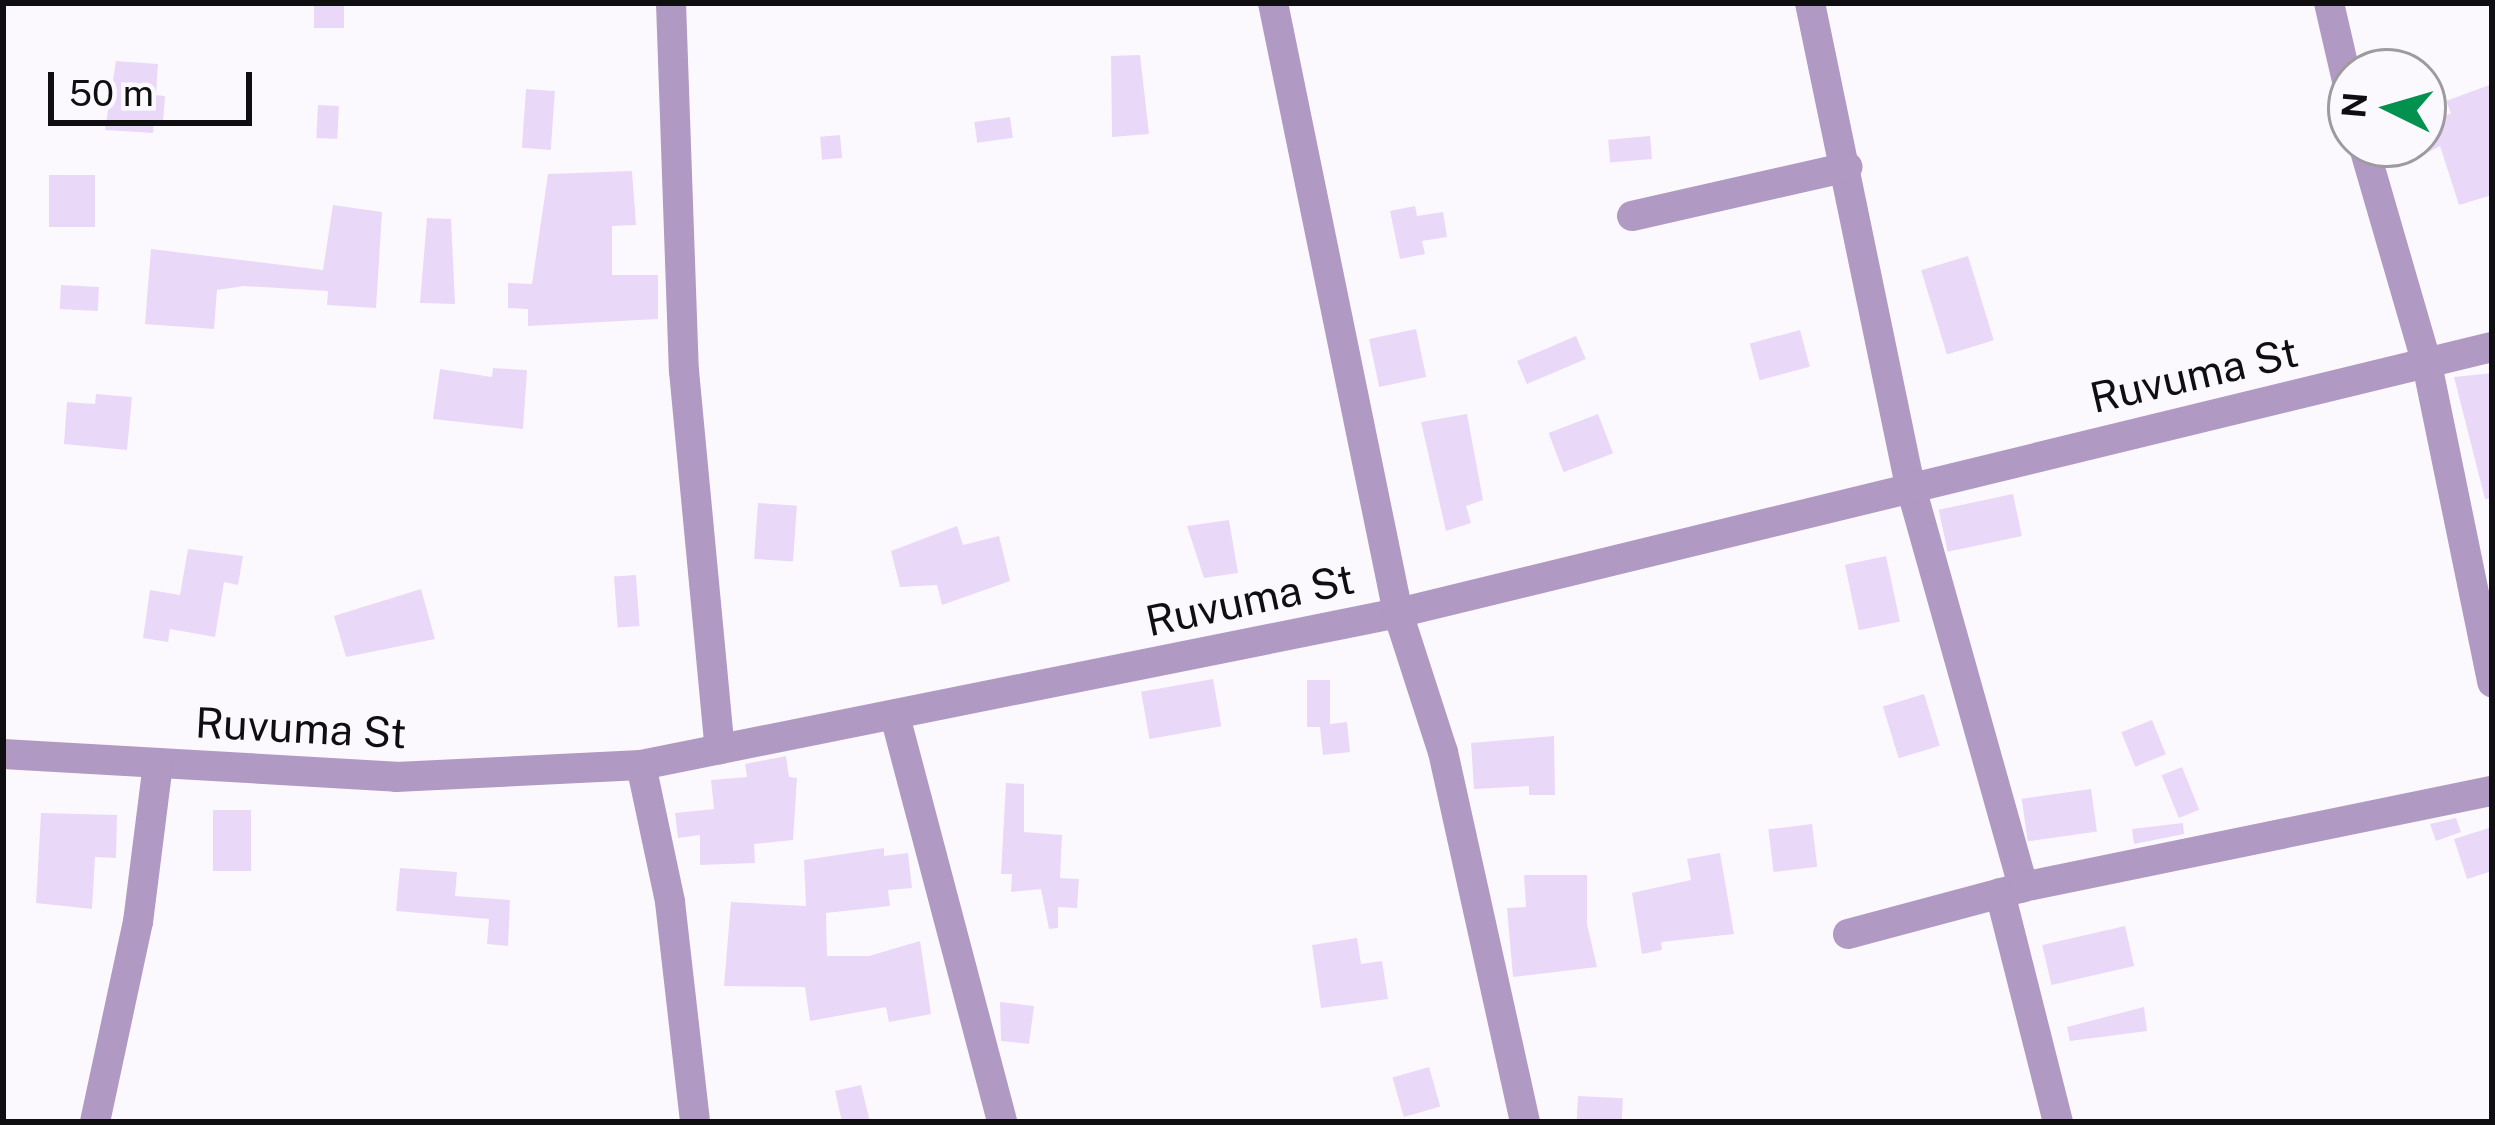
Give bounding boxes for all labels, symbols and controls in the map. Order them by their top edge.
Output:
scale bar [54,48,258,122]
north arrow [2327,48,2447,168]
text: 50 m [69,72,154,114]
text: N [2334,91,2374,120]
street label: Ruvuma St [2085,327,2303,423]
street label: Ruvuma St [1141,553,1359,647]
street label: Ruvuma St [194,697,408,759]

